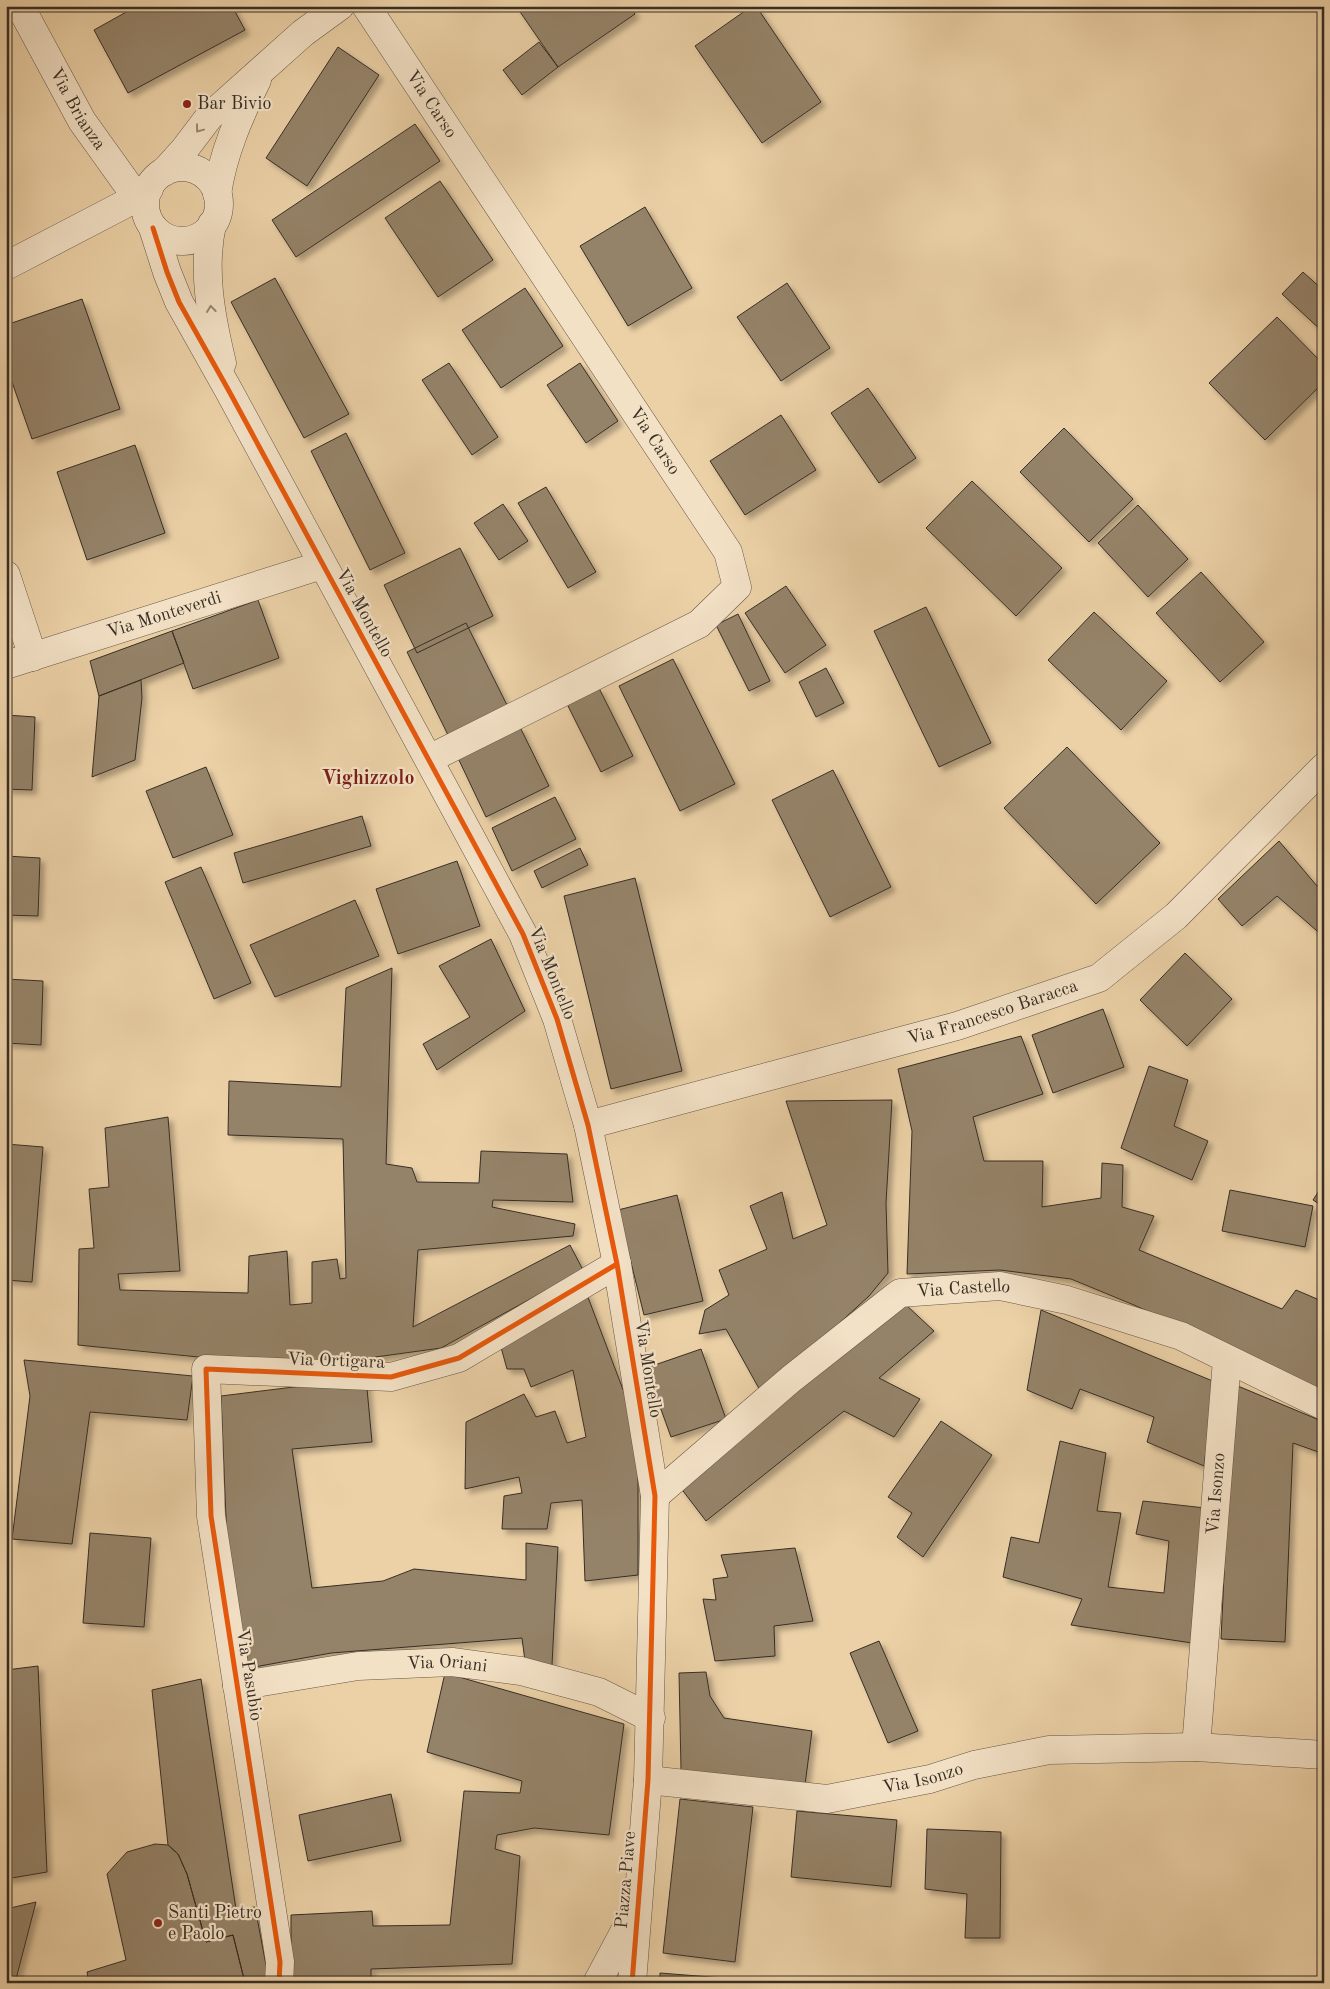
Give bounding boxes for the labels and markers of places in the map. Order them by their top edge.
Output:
place label: Bar Bivio [197,95,271,113]
marker: Bar Bivio [181,98,193,110]
place label: Santi Pietro e Paolo [168,1904,262,1943]
marker: Santi Pietro e Paolo [152,1917,164,1929]

